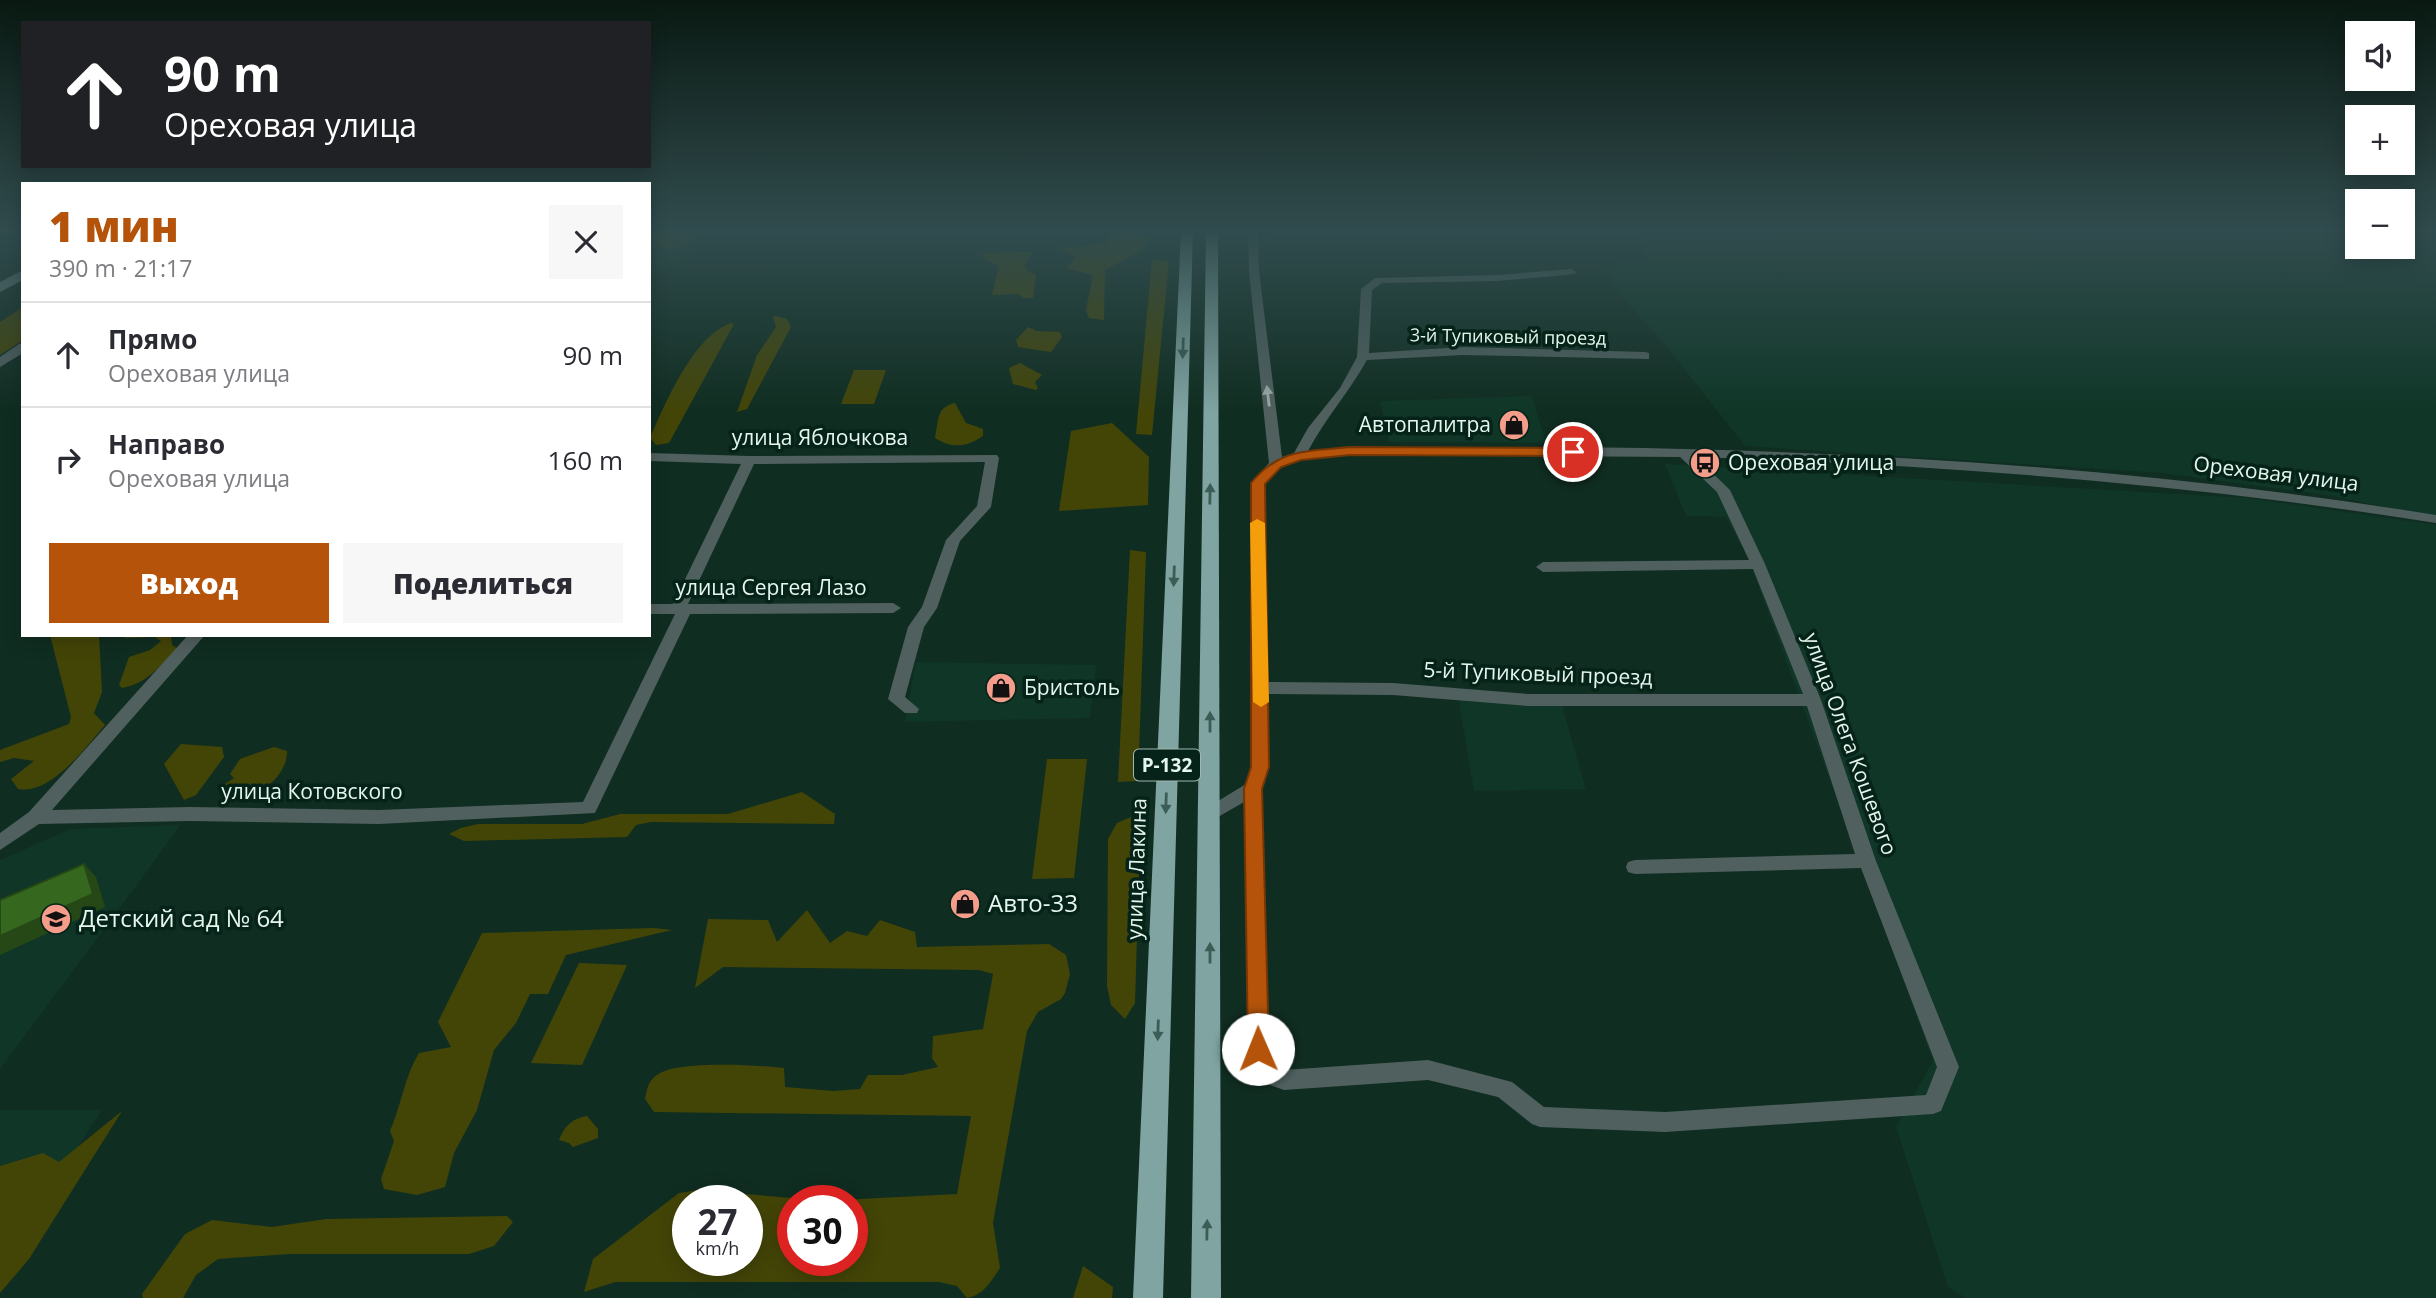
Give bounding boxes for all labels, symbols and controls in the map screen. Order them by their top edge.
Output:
map controls [2345,21,2415,259]
button: sound [2345,21,2415,91]
text: 90 m [164,40,281,106]
icon: ahead [49,49,140,140]
text: Ореховая улица [164,103,417,146]
button: + [2345,105,2415,175]
button: − [2345,189,2415,259]
text: 1 мин [49,197,179,254]
button: close [549,205,623,279]
text: 390 m · 21:17 [49,252,192,284]
text: Прямо [108,321,197,357]
street label: 3-й Тупиковый проезд [1410,322,1606,350]
icon: ahead [49,336,87,374]
text: 90 m [562,337,623,373]
one-way arrow [1177,337,1188,359]
text: Ореховая улица [108,357,290,389]
one-way arrow [1263,385,1274,407]
shop icon: Автопалитра [1497,408,1531,442]
place label: Автопалитра [1359,410,1491,438]
pin [1543,422,1603,482]
street label: улица Яблочкова [732,423,908,451]
text: Направо [108,426,225,462]
icon: arrive [1554,433,1592,471]
icon: right [49,441,87,479]
text: 160 m [548,442,623,478]
bus stop icon: Ореховая улица [1688,446,1722,480]
place label: Ореховая улица [1728,448,1894,476]
street label: Ореховая улица [2192,449,2360,497]
text: Ореховая улица [108,462,290,494]
one-way arrow [1204,483,1216,505]
button: Выход [49,543,329,623]
button: Поделиться [343,543,623,623]
one-way arrow [1169,565,1180,587]
street label: улица Сергея Лазо [675,573,867,601]
street label: улица Олега Кошевого [1798,629,1904,859]
street label: 5-й Тупиковый проезд [1423,655,1653,691]
shop icon: Бристоль [984,671,1018,705]
place label: Бристоль [1024,673,1120,701]
one-way arrow [1205,710,1216,732]
road number: Р-132 [1134,750,1200,780]
street label: улица Котовского [221,777,403,805]
one-way arrow [1160,792,1172,814]
street label: улица Лакина [1120,798,1152,940]
place label: Авто-33 [988,886,1078,919]
shop icon: Авто-33 [948,887,982,921]
place label: Детский сад № 64 [79,901,284,934]
school or university icon: Детский сад № 64 [39,902,73,936]
one-way arrow [1204,942,1216,964]
position arrow [1221,1012,1295,1086]
one-way arrow [1152,1020,1163,1042]
speed limit sign: 30 [777,1185,868,1276]
text: 27 [697,1198,738,1245]
one-way arrow [1202,1219,1213,1241]
text: km/h [696,1236,739,1260]

